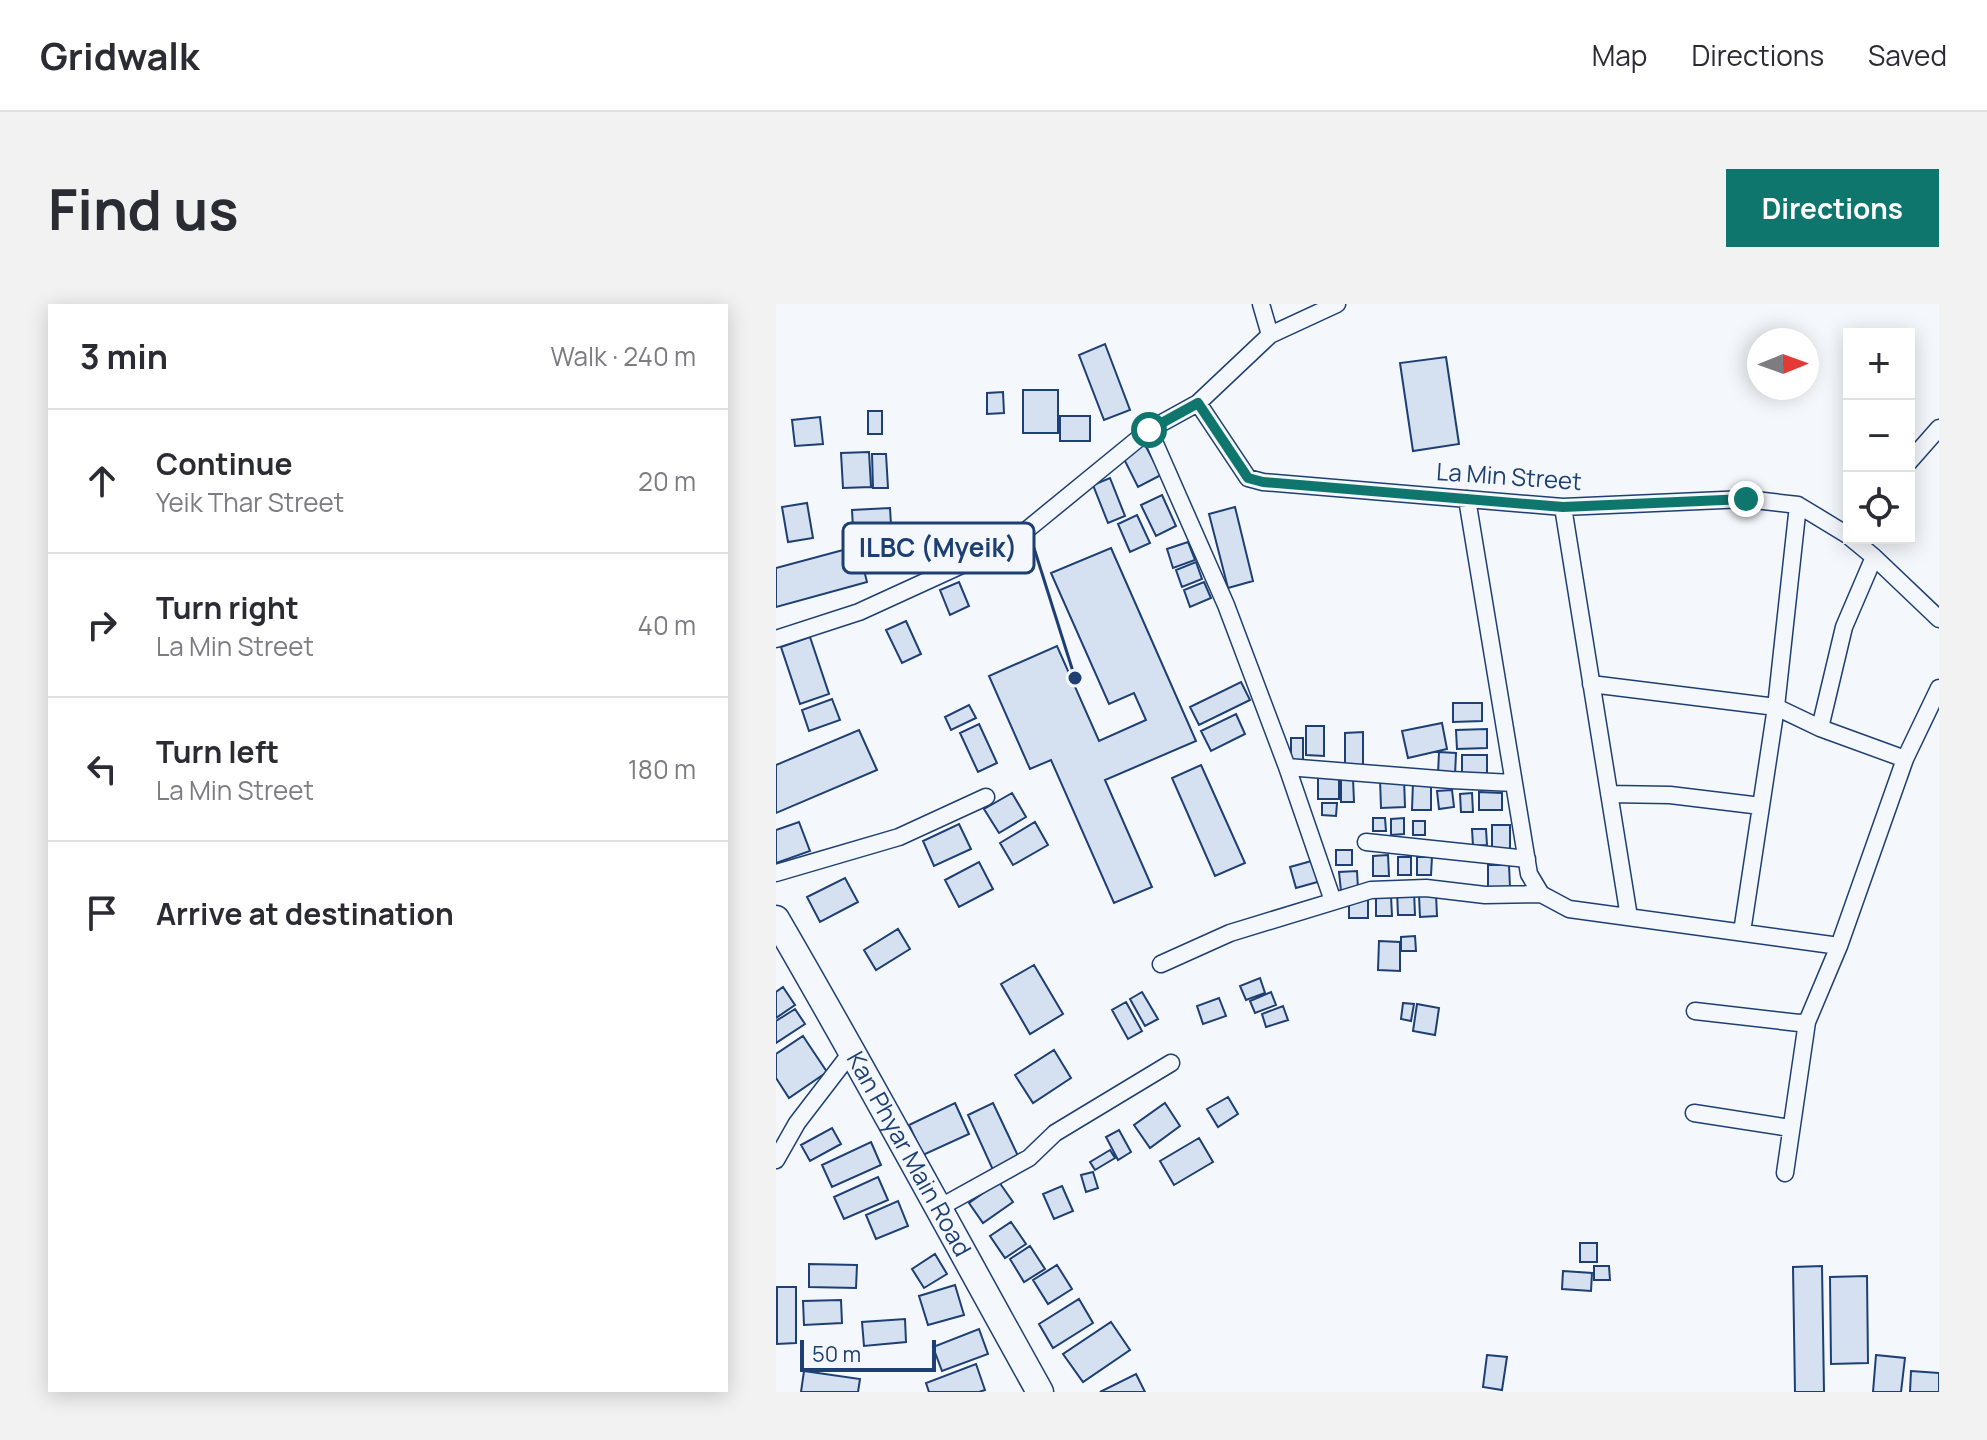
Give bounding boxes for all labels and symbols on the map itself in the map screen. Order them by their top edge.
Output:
north arrow [1747,328,1819,400]
route start [1131,412,1167,448]
street label: La Min Street [1435,454,1583,497]
route end [1728,481,1764,517]
callout: ILBC (Myeik) [843,523,1034,573]
text: ILBC (Myeik) [859,529,1017,565]
street label: Kan Phyar Main Road [840,1045,980,1262]
scale bar [800,1336,936,1372]

